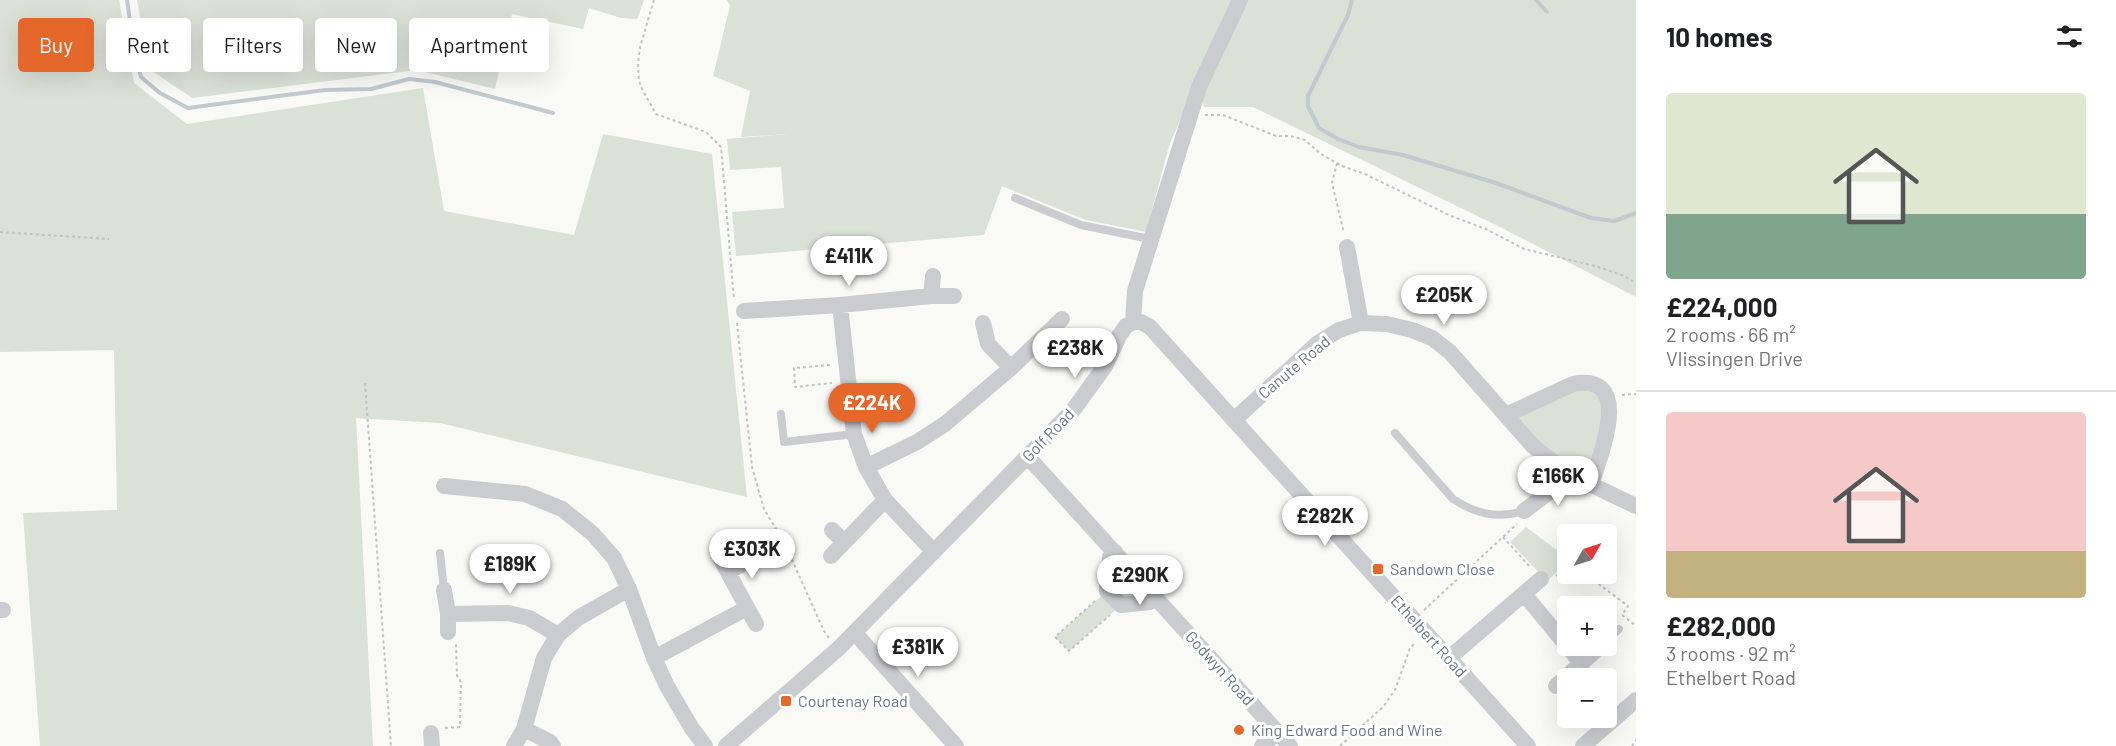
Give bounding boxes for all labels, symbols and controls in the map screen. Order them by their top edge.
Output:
chip: Buy [18,18,94,72]
chip: Rent [106,18,191,72]
chip: Filters [203,18,303,72]
chip: New [315,18,397,72]
chip: Apartment [409,18,549,72]
icon: filters [2053,20,2086,53]
text: 10 homes [1666,21,1773,52]
icon: home [1822,132,1930,240]
pin: £411K [807,236,891,287]
text: £411K [824,243,874,267]
pin: £205K [1402,275,1486,326]
text: £205K [1415,282,1473,306]
text: £224,000 [1666,291,1777,322]
text: 2 rooms · 66 m² [1666,322,1796,346]
pin: £238K [1033,328,1117,379]
street label: Canute Road [1254,331,1333,402]
text: £238K [1046,335,1104,359]
text: Vlissingen Drive [1666,346,1803,370]
pin: £224K [830,383,914,434]
text: £224K [842,390,902,414]
street label: Golf Road [1018,404,1078,465]
icon: home [1822,451,1930,559]
pin: £166K [1516,456,1600,507]
text: £166K [1531,463,1585,487]
pin: £282K [1283,496,1367,547]
text: £282K [1296,503,1354,527]
north arrow [1557,524,1617,584]
map controls [1557,524,1617,728]
pin: £303K [710,529,794,580]
text: £303K [723,536,781,560]
pin: £189K [468,544,552,595]
text: £189K [483,551,537,575]
pin: £290K [1098,555,1182,606]
place label: Sandown Close [1390,559,1495,578]
text: £290K [1111,562,1169,586]
marker: Sandown Close [1371,562,1385,576]
street label: Ethelbert Road [1388,591,1471,681]
button: + [1557,596,1617,656]
text: £282,000 [1666,610,1776,641]
pin: £381K [876,627,960,678]
street label: Godwyn Road [1182,627,1259,709]
text: £381K [891,634,945,658]
text: 3 rooms · 92 m² [1666,641,1796,665]
text: Ethelbert Road [1666,665,1796,689]
button: − [1557,668,1617,728]
place label: Courtenay Road [798,691,908,710]
marker: Courtenay Road [779,694,793,708]
place label: King Edward Food and Wine [1251,720,1443,739]
marker: King Edward Food and Wine [1232,723,1246,737]

